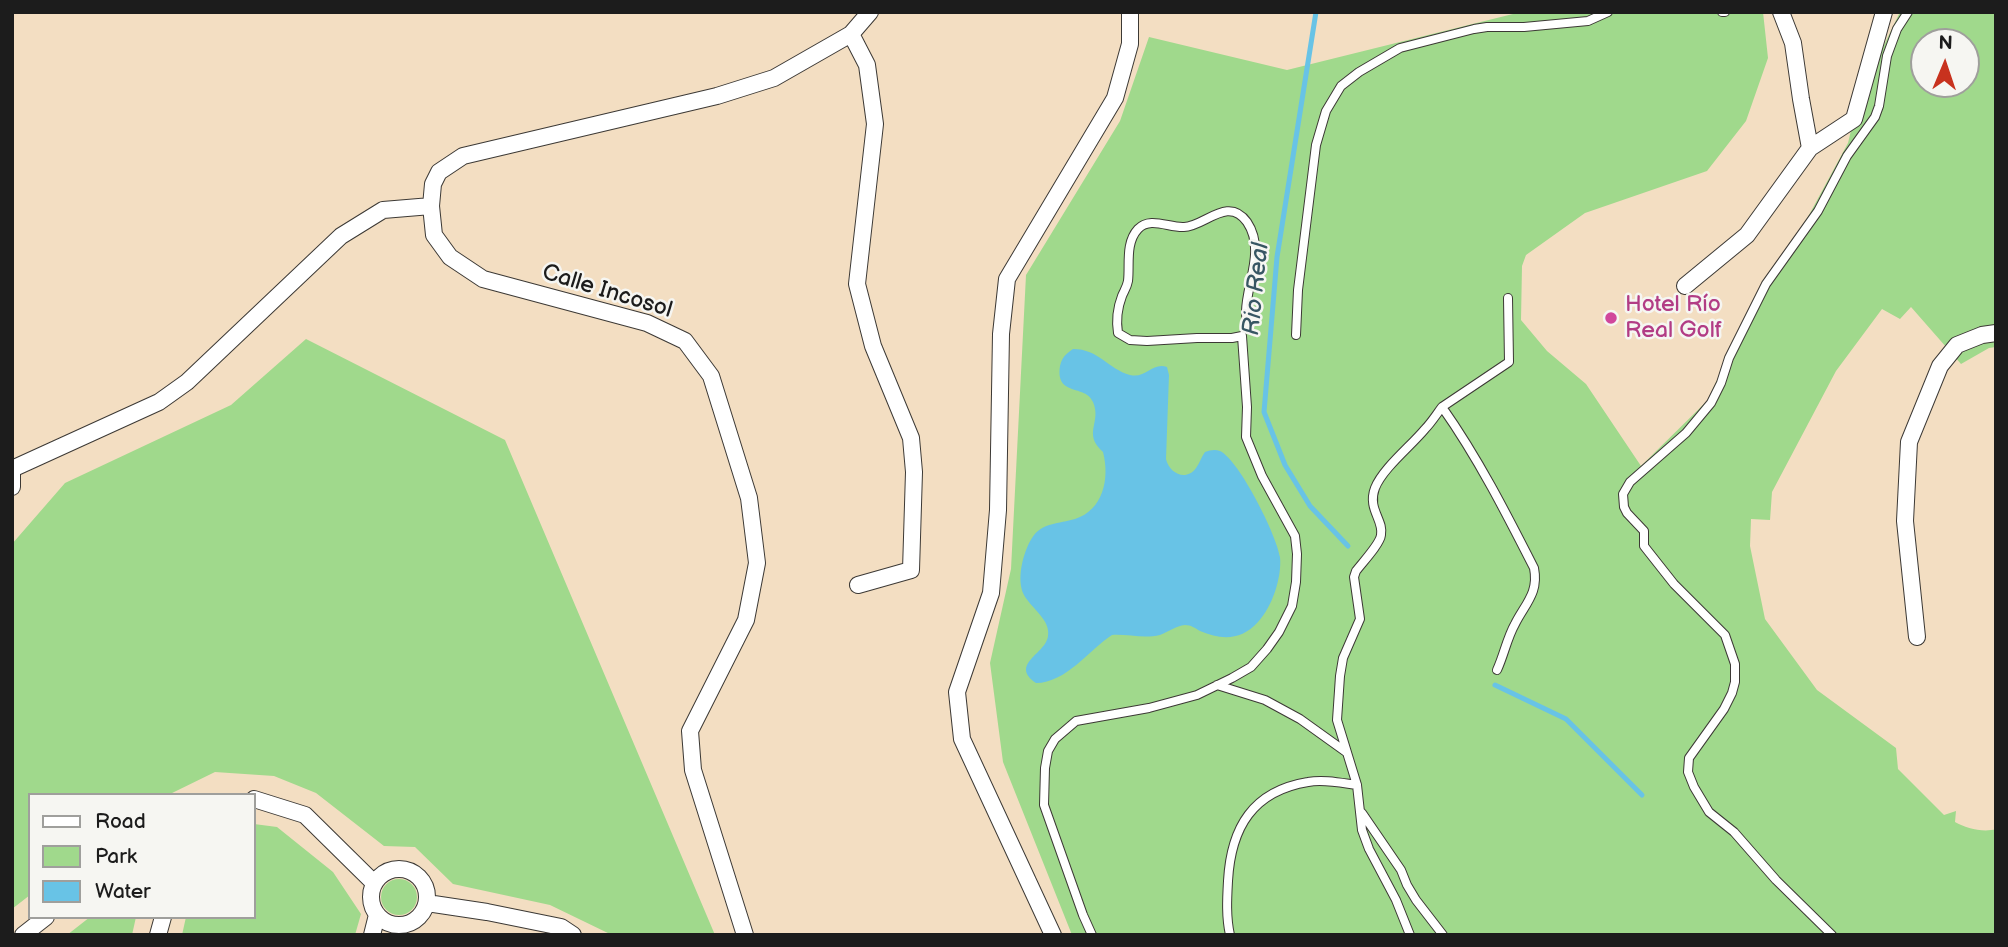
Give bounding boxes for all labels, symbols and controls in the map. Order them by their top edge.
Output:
north arrow [1910,28,1980,98]
text: N [1938,32,1953,55]
water label: Rio Real [1238,241,1276,337]
street label: Calle Incosol [539,259,675,325]
place label: Hotel Río Real Golf [1625,291,1722,345]
marker: Hotel Río Real Golf [1603,310,1619,326]
legend [28,793,256,919]
text: Road [95,809,146,834]
text: Park [95,844,137,869]
text: Water [95,879,151,904]

